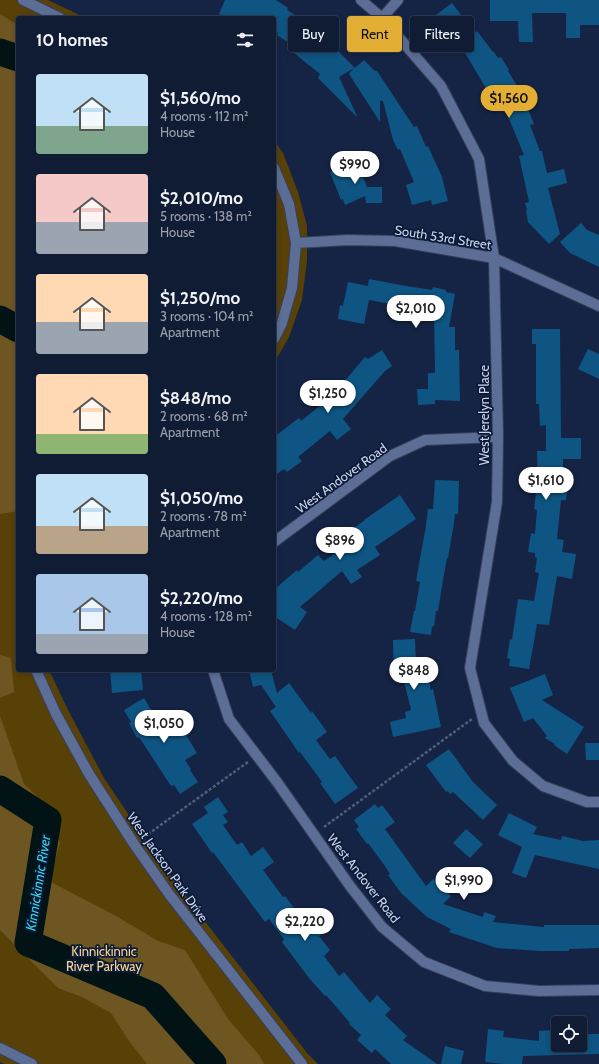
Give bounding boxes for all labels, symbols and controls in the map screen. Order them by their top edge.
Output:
chip: Buy [288,16,339,52]
chip: Rent [347,16,402,52]
chip: Filters [410,16,474,52]
icon: filters [234,29,256,51]
text: 10 homes [36,30,108,50]
pin: $1,560 [476,85,542,119]
text: $1,560/mo [160,88,241,108]
icon: home [68,90,116,138]
text: $1,560 [490,90,528,106]
text: 4 rooms · 112 m² [160,108,248,124]
text: House [160,124,195,140]
pin: $990 [331,151,379,185]
text: $990 [339,156,371,172]
text: $2,010/mo [160,188,243,208]
icon: home [68,190,116,238]
text: 5 rooms · 138 m² [160,208,252,224]
street label: South 53rd Street [394,221,493,253]
text: House [160,224,195,240]
text: $1,250/mo [160,288,240,308]
icon: home [68,290,116,338]
pin: $2,010 [383,295,449,329]
text: $2,010 [396,300,436,316]
text: 3 rooms · 104 m² [160,308,253,324]
text: Apartment [160,324,220,340]
street label: West Jerelyn Place [476,364,492,465]
pin: $1,250 [295,380,361,414]
text: $1,250 [309,385,347,401]
text: $848/mo [160,388,231,408]
icon: home [68,390,116,438]
text: 2 rooms · 68 m² [160,408,248,424]
text: Apartment [160,424,220,440]
street label: West Andover Road [292,440,390,516]
pin: $1,610 [513,467,579,501]
text: $1,610 [528,472,564,488]
text: $1,050/mo [160,488,243,508]
icon: home [68,490,116,538]
text: 2 rooms · 78 m² [160,508,247,524]
text: Apartment [160,524,220,540]
pin: $896 [316,527,364,561]
text: $896 [325,532,355,548]
text: $2,220/mo [160,588,243,608]
icon: home [68,590,116,638]
text: 4 rooms · 128 m² [160,608,252,624]
text: House [160,624,195,640]
pin: $848 [390,657,438,691]
text: $848 [398,662,430,678]
pin: $1,050 [131,710,197,744]
text: $1,050 [144,715,184,731]
street label: West Jackson Park Drive [124,809,212,925]
street label: West Andover Road [324,830,404,926]
water label: Kinnickinnic River [22,833,55,932]
pin: $1,990 [431,867,497,901]
text: $1,990 [445,872,483,888]
pin: $2,220 [272,908,338,942]
text: $2,220 [285,913,325,929]
park label: Kinnickinnic River Parkway [66,943,142,974]
map controls [551,1016,587,1052]
button: locate [551,1016,587,1052]

